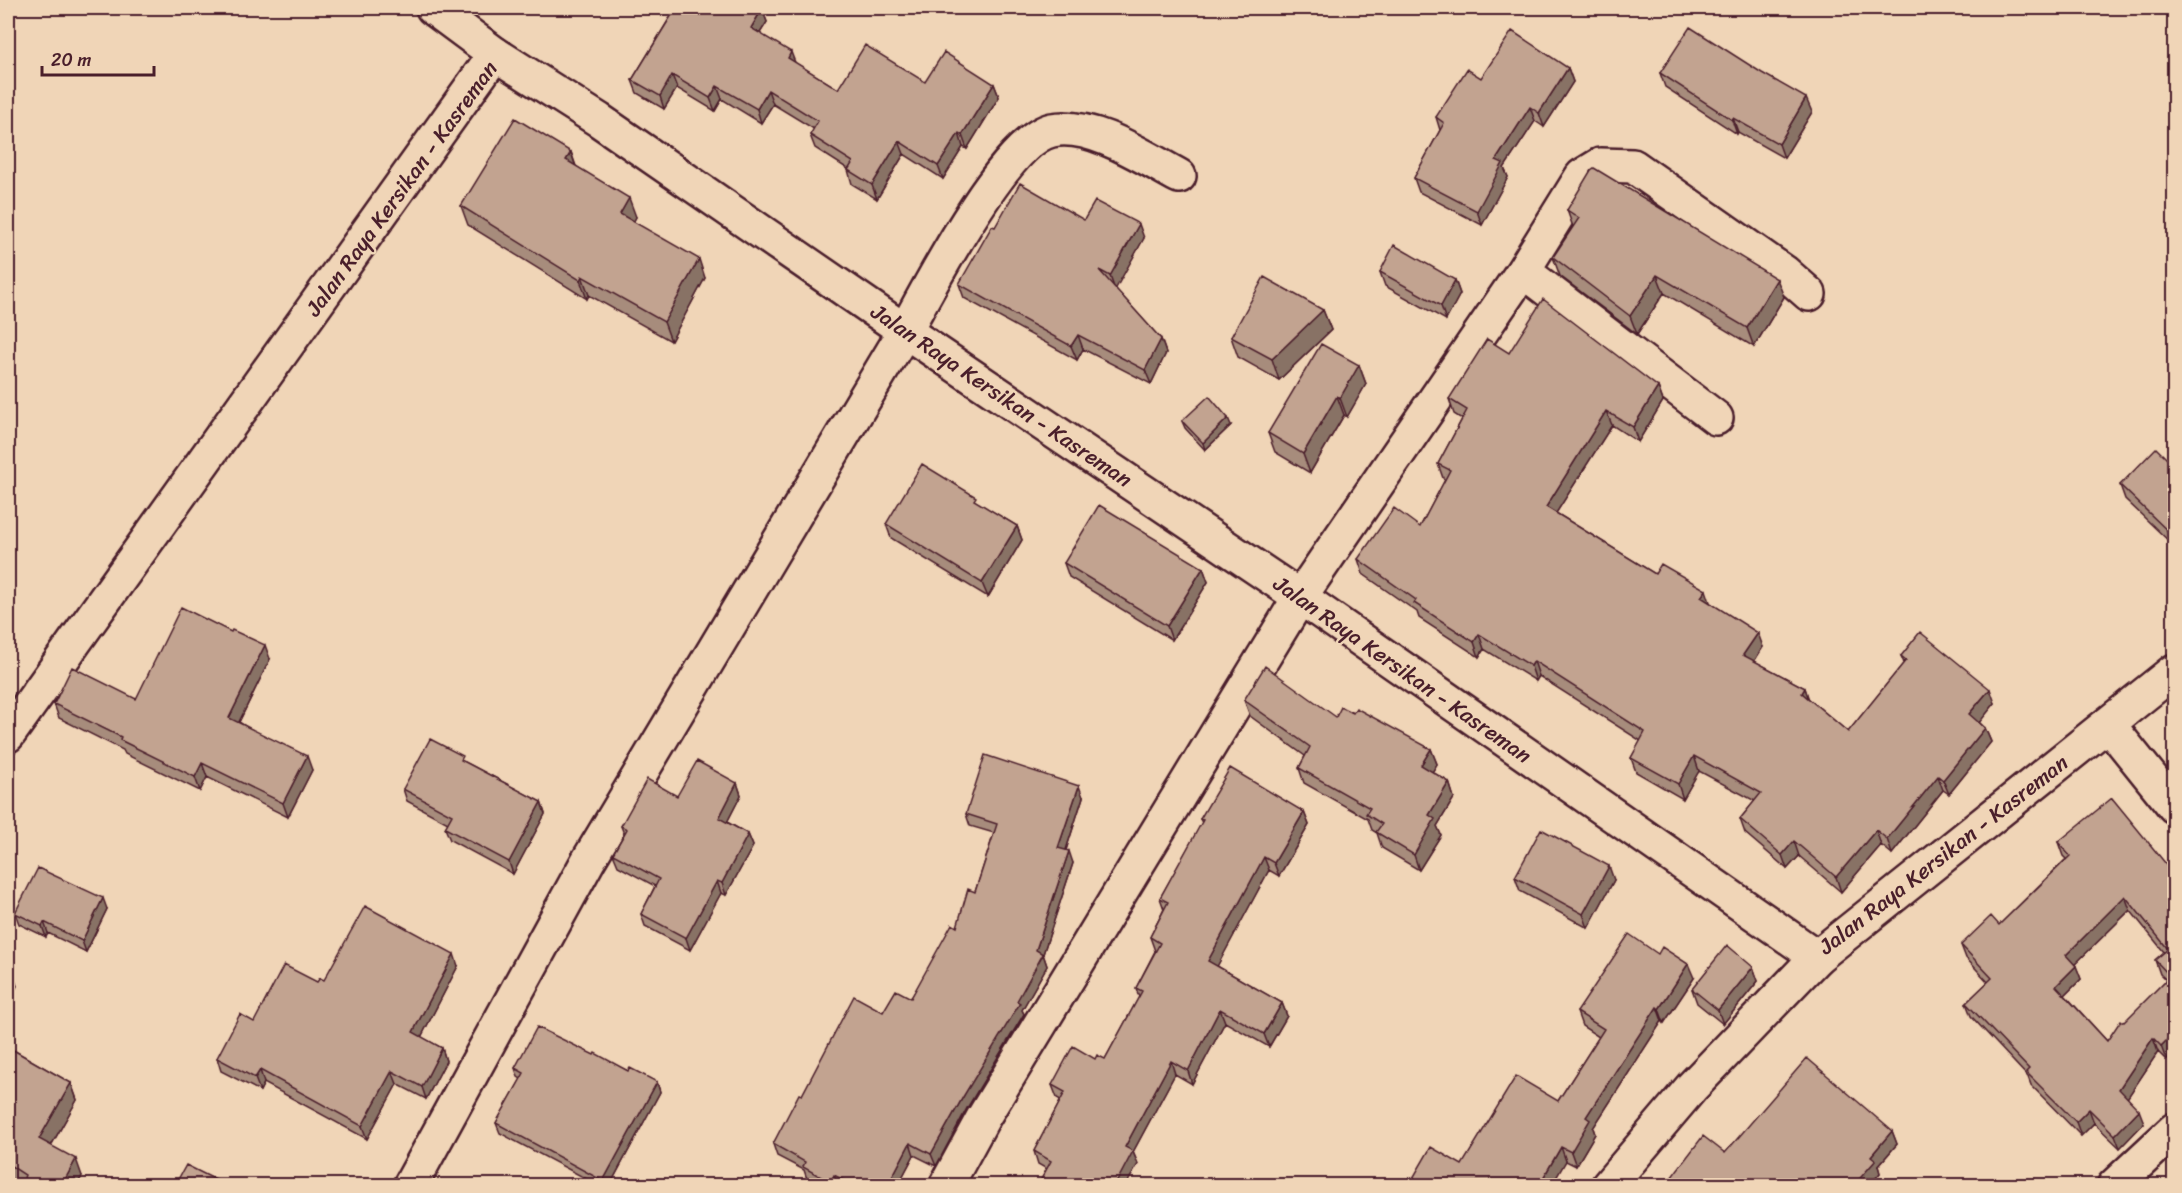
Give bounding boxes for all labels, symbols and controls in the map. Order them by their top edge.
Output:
scale bar [42,39,154,77]
text: 20 m [51,44,91,76]
street label: Jalan Raya Kersikan - Kasreman [294,52,508,325]
street label: Jalan Raya Kersikan - Kasreman [862,292,1141,498]
street label: Jalan Raya Kersikan - Kasreman [1264,564,1540,774]
street label: Jalan Raya Kersikan - Kasreman [1809,744,2077,965]

